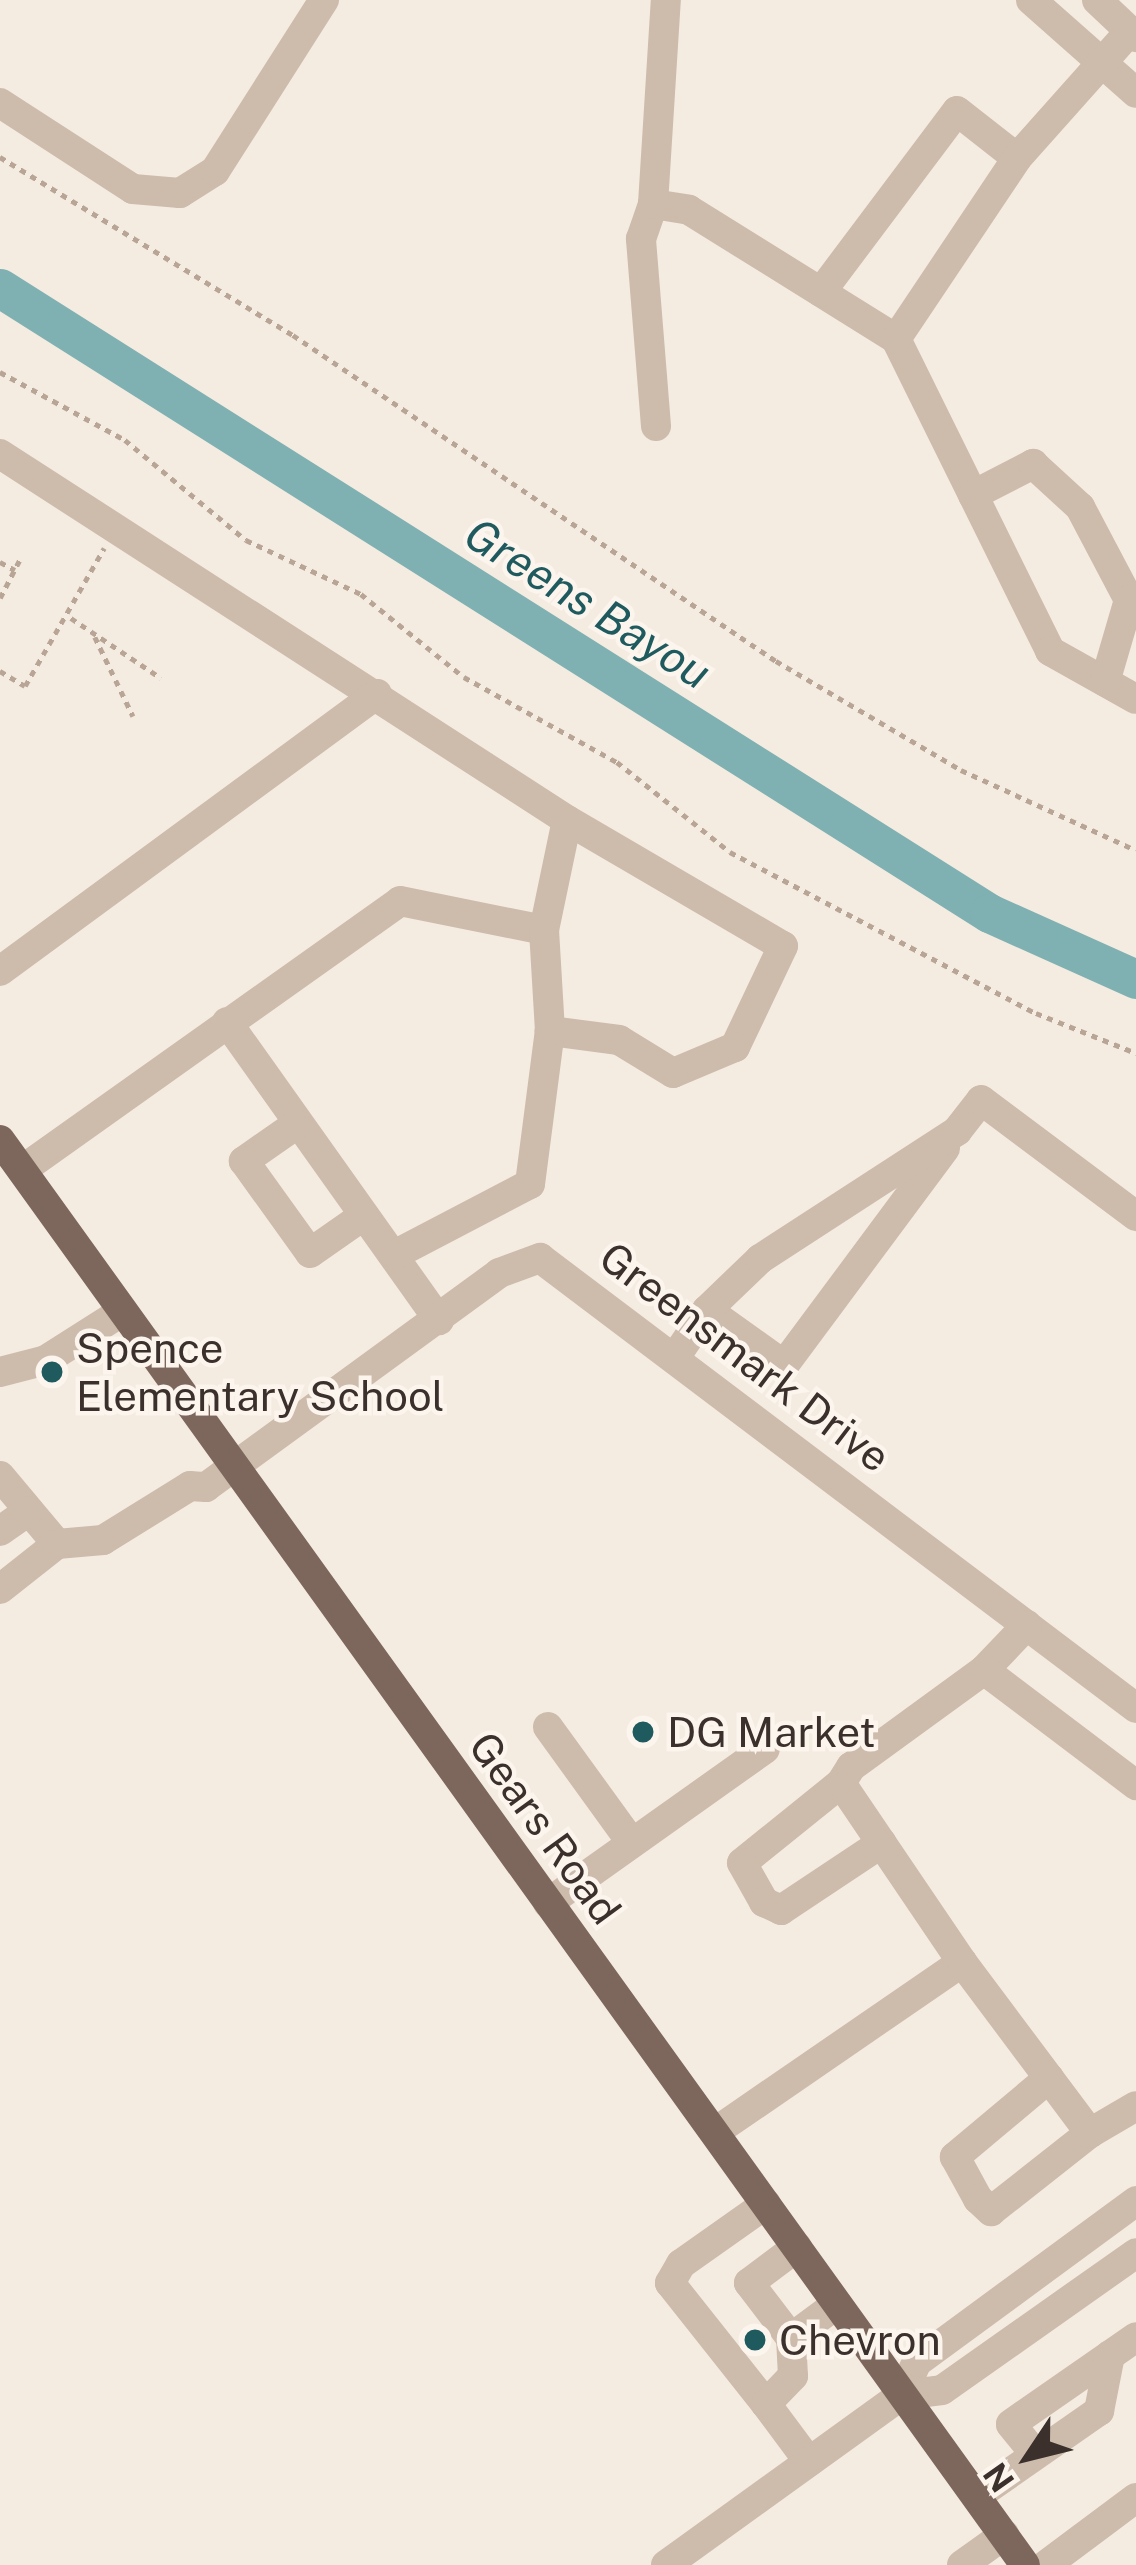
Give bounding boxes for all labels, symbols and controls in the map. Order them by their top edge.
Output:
water label: Greens Bayou [455,506,721,700]
street label: Greensmark Drive [590,1232,900,1482]
place label: Spence Elementary School [76,1323,445,1422]
marker: Spence Elementary School [39,1359,65,1385]
place label: DG Market [667,1707,876,1757]
marker: DG Market [630,1719,656,1745]
street label: Gears Road [459,1722,631,1934]
place label: Chevron [779,2315,941,2365]
marker: Chevron [742,2327,768,2353]
north arrow [968,2397,1088,2517]
text: N [976,2456,1021,2499]

